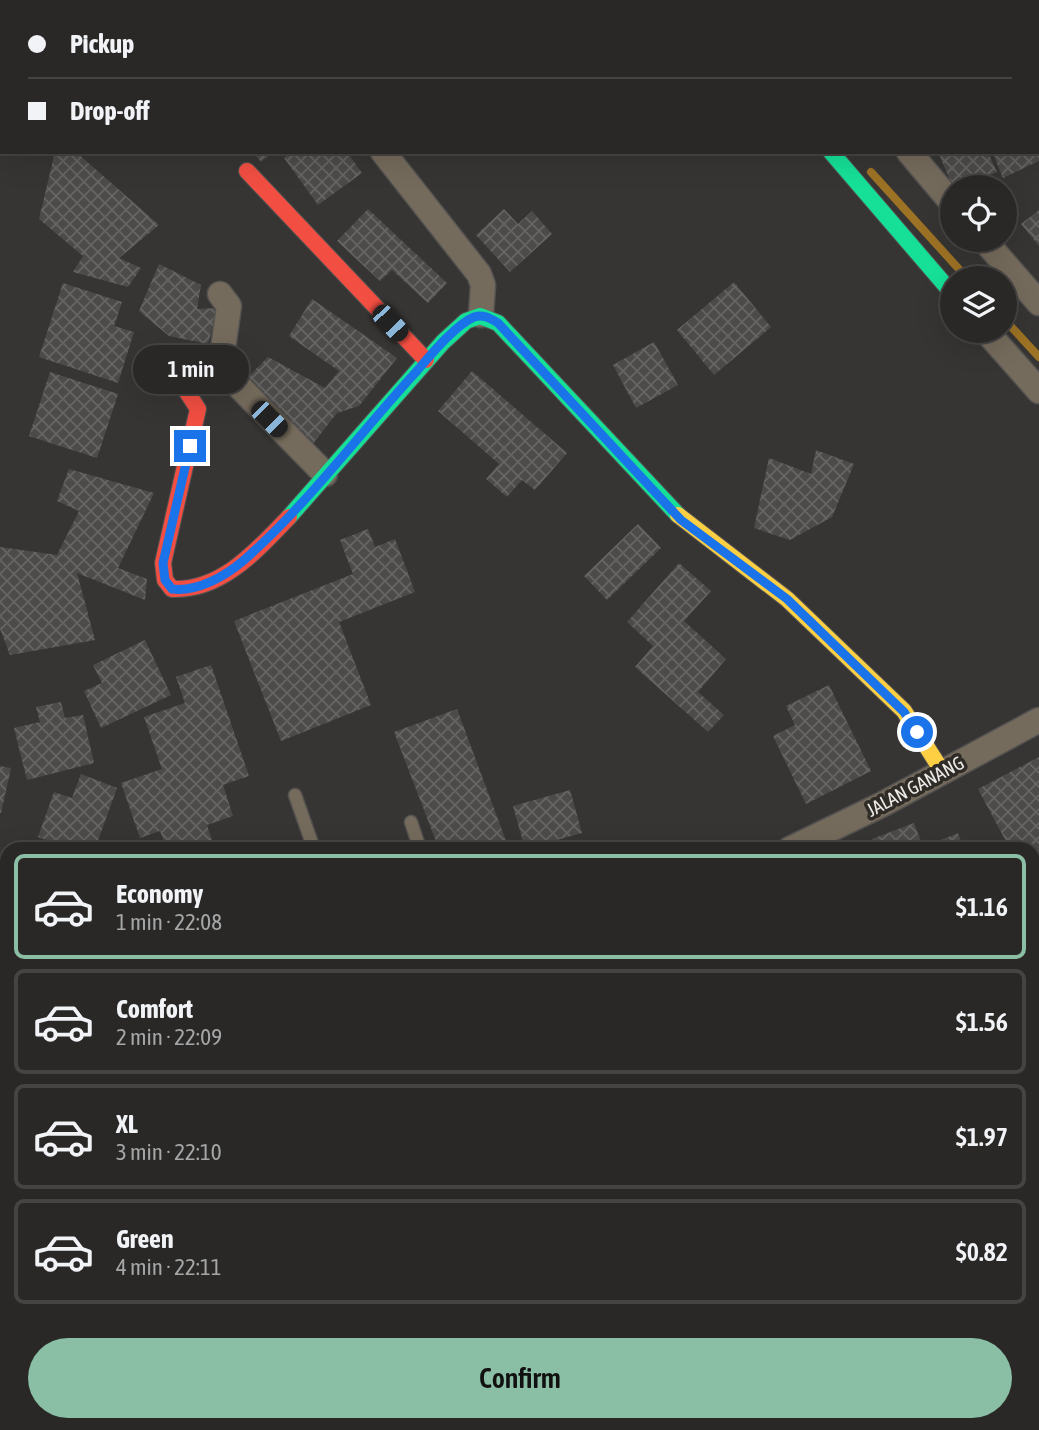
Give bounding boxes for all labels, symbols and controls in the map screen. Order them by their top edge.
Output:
text: Pickup [70,29,134,59]
text: Drop-off [70,96,150,126]
map controls [940,175,1017,343]
button: locate [940,175,1017,252]
button: layers [940,266,1017,343]
car [368,300,413,346]
callout: 1 min [132,344,248,394]
text: 1 min [168,356,214,382]
car [247,397,292,441]
route end [174,430,206,462]
route start [901,716,933,748]
street label: JALAN GANANG [863,751,967,821]
icon: car [32,875,95,938]
text: Economy [116,879,203,909]
text: $1.16 [956,892,1008,922]
text: 1 min · 22:08 [116,909,222,935]
icon: car [32,990,95,1053]
text: Comfort [116,994,193,1024]
text: $1.56 [956,1007,1008,1037]
text: 2 min · 22:09 [116,1024,222,1050]
icon: car [32,1105,95,1168]
text: XL [116,1109,138,1139]
text: $1.97 [956,1122,1008,1152]
text: 3 min · 22:10 [116,1139,222,1165]
icon: car [32,1220,95,1283]
text: Green [116,1224,174,1254]
text: $0.82 [956,1237,1008,1267]
text: 4 min · 22:11 [116,1254,222,1280]
button: Confirm [28,1338,1012,1418]

